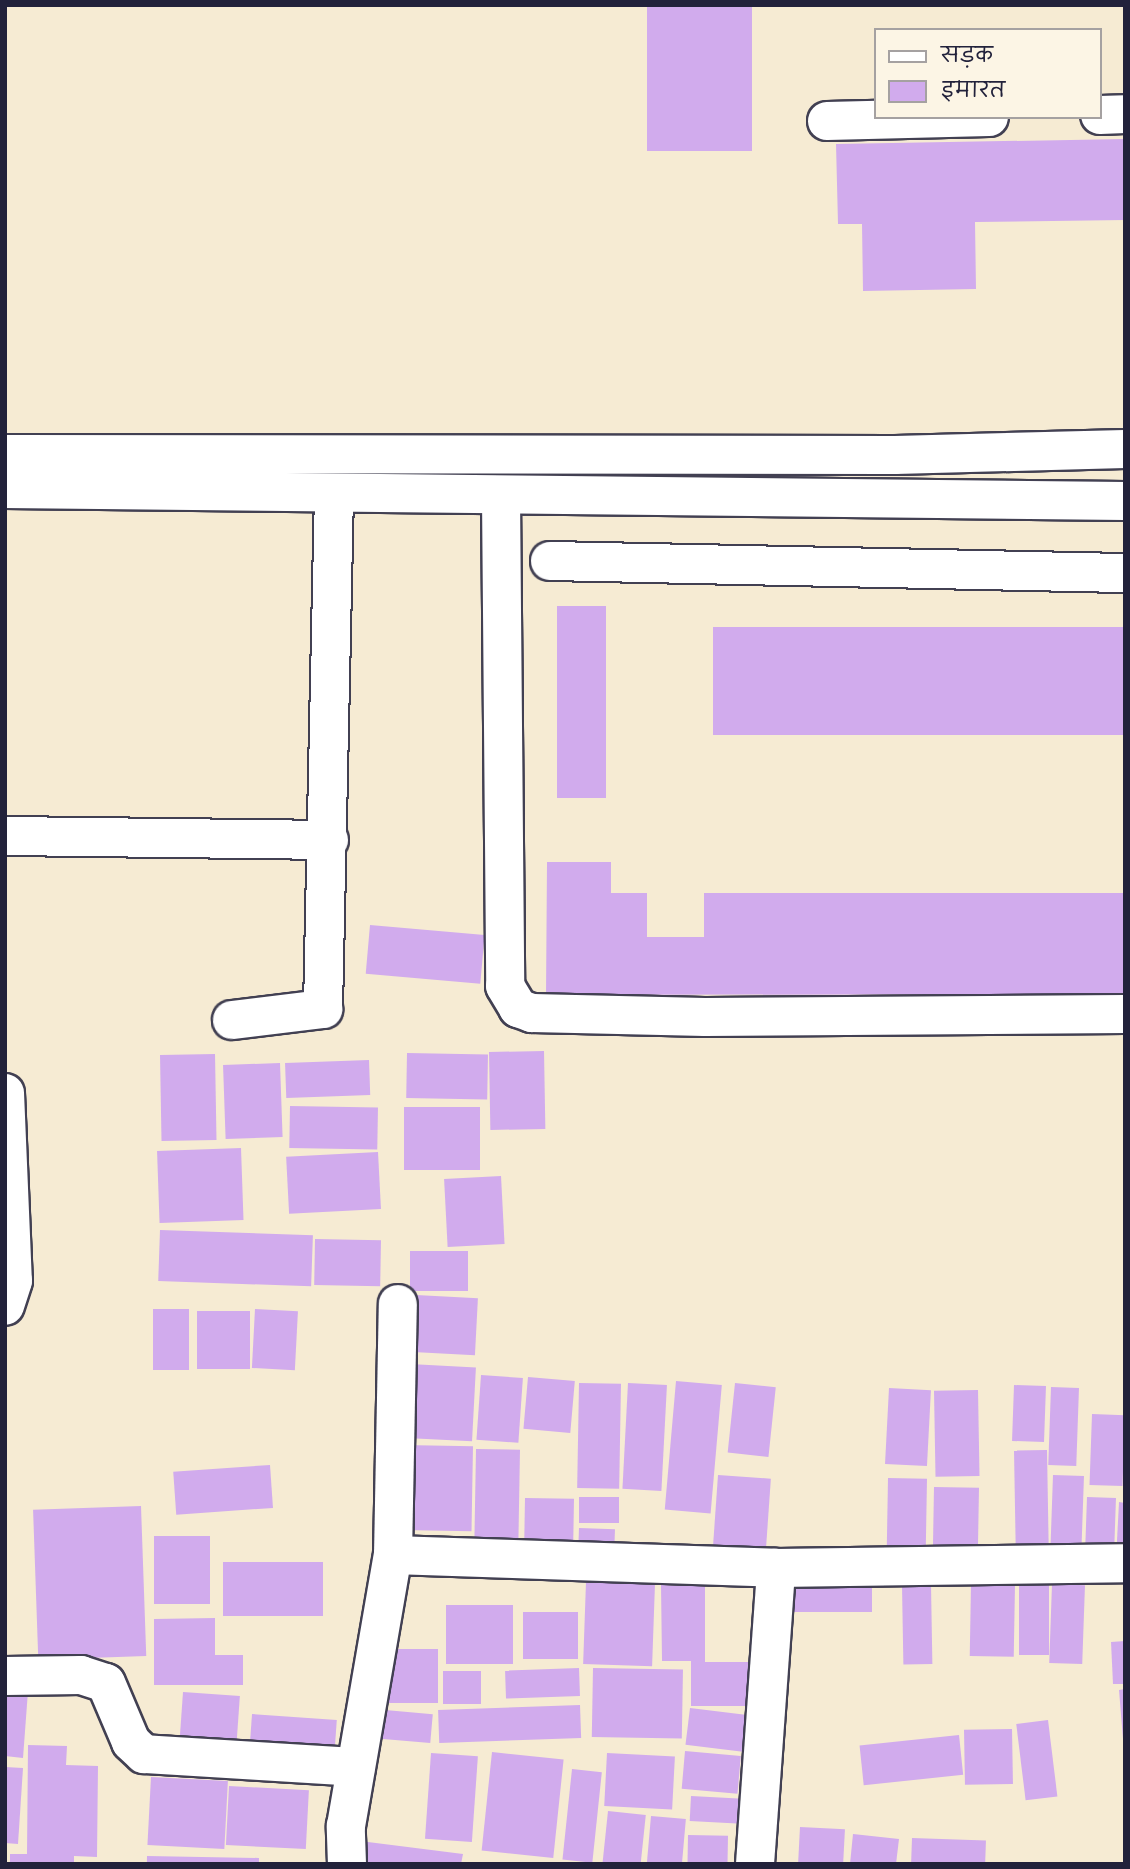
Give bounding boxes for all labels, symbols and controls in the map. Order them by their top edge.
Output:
legend [874,28,1102,119]
text: सड़क [941,41,993,70]
text: इमारत [941,76,1005,105]

